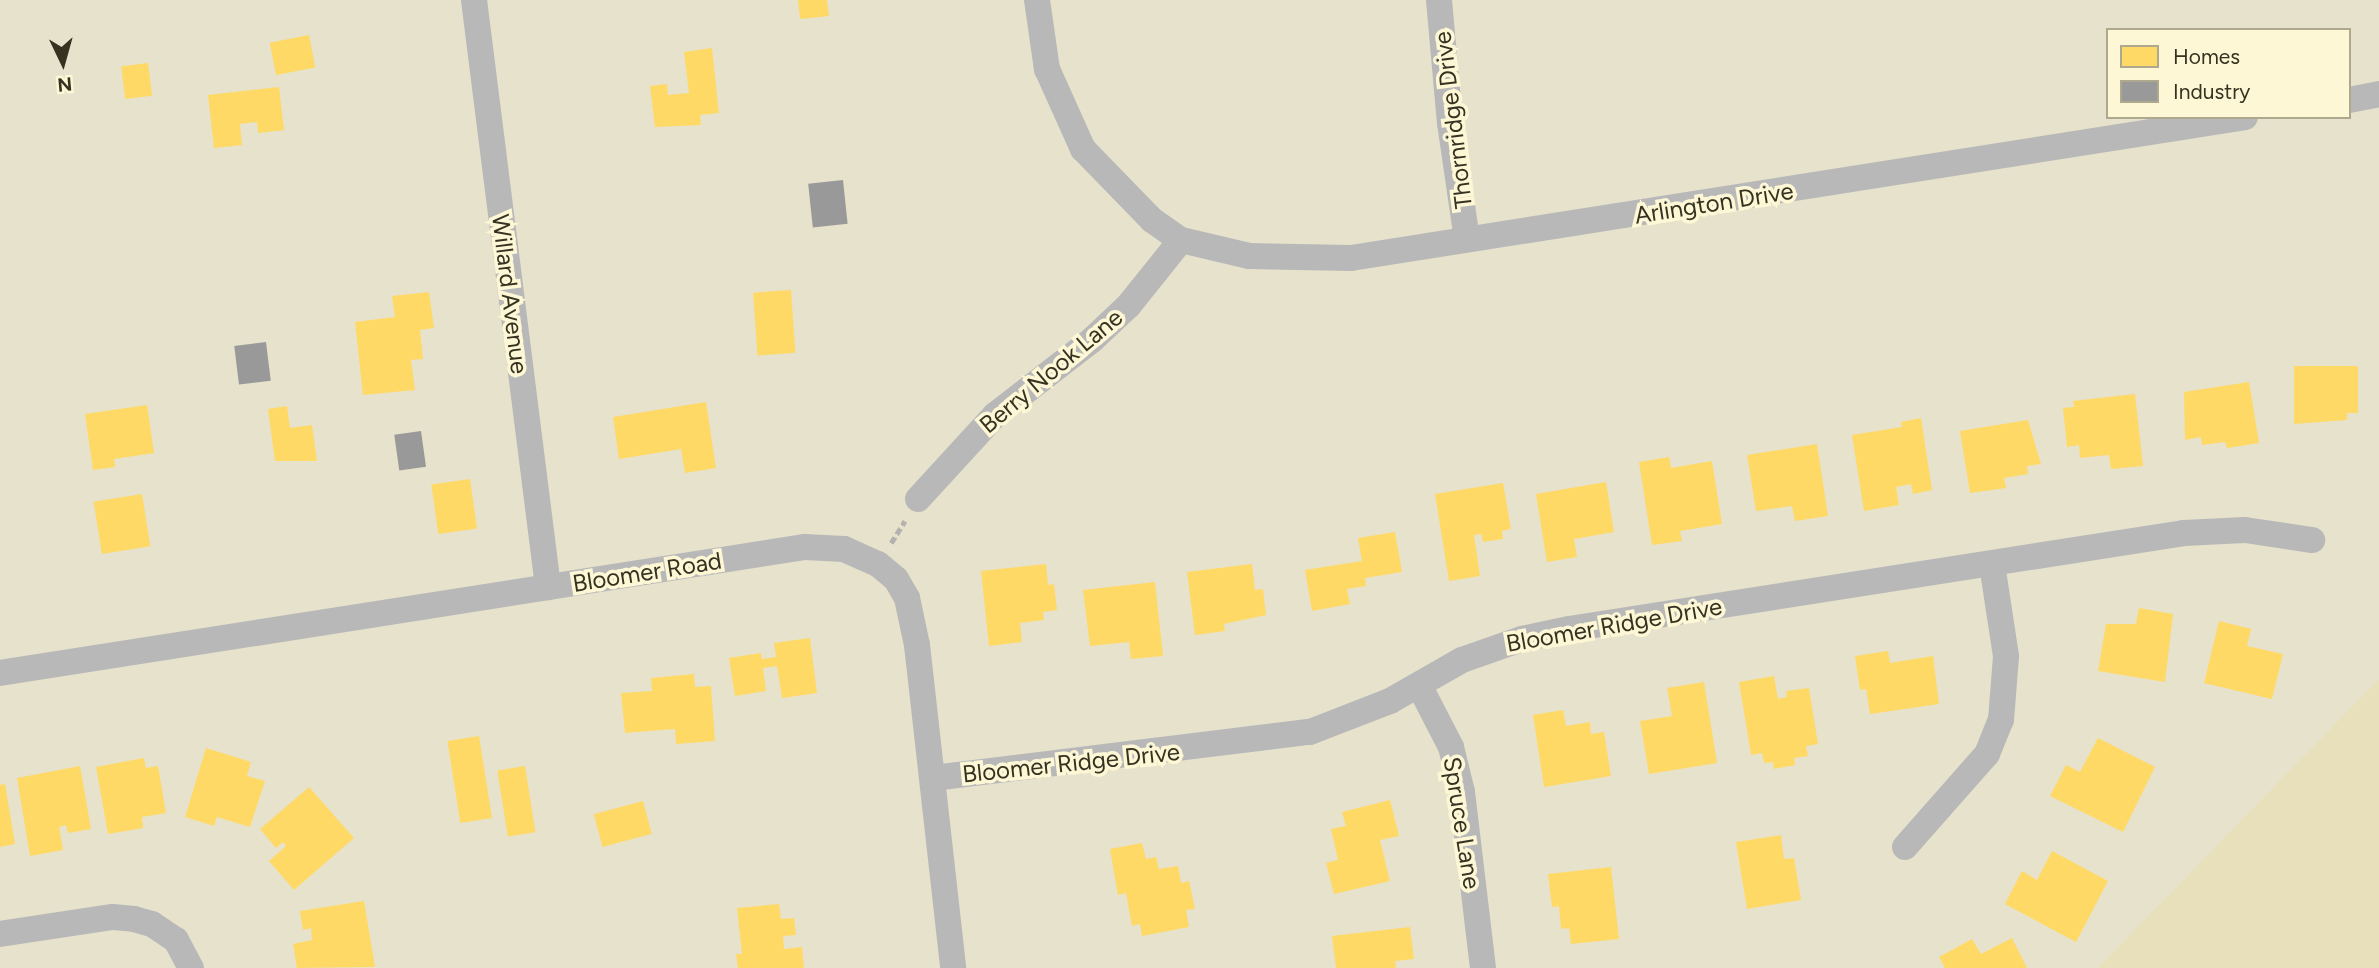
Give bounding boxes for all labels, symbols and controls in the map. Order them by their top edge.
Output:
north arrow [28,28,98,98]
legend [2106,28,2351,119]
street label: Thornridge Drive [1428,30,1478,210]
text: Homes [2173,44,2240,69]
text: N [57,72,73,97]
text: Industry [2173,79,2250,104]
street label: Arlington Drive [1633,176,1795,230]
street label: Willard Avenue [486,213,534,375]
street label: Berry Nook Lane [974,303,1128,439]
street label: Bloomer Road [570,546,724,598]
street label: Bloomer Ridge Drive [1504,592,1724,658]
street label: Bloomer Ridge Drive [961,737,1181,789]
street label: Spruce Lane [1437,755,1487,891]

